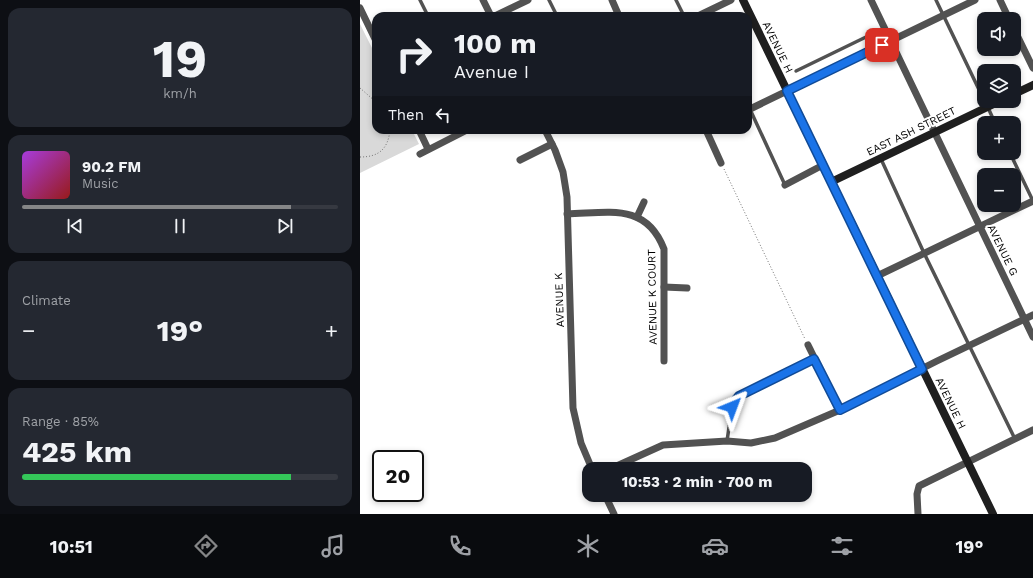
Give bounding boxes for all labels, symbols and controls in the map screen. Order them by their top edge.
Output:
map controls [977,12,1021,212]
button: sound [977,12,1021,56]
street label: AVENUE H [760,19,796,75]
text: 100 m [454,27,537,60]
icon: right [388,28,440,80]
pin [865,28,899,62]
text: 19 [153,29,207,90]
icon: arrive [871,34,893,56]
text: Avenue I [454,61,529,82]
button: layers [977,64,1021,108]
text: km/h [163,86,197,101]
icon: left [432,104,454,126]
street label: EAST ASH STREET [864,104,958,159]
text: Then [388,106,424,124]
button: + [977,116,1021,160]
text: 90.2 FM [82,158,141,176]
button: − [977,168,1021,212]
text: Music [82,176,119,191]
icon: previous [64,215,86,237]
icon: pause [169,215,191,237]
icon: next [274,215,296,237]
street label: AVENUE G [985,222,1021,278]
street label: AVENUE K COURT [645,249,660,345]
street label: AVENUE K [552,272,567,327]
text: Climate [22,293,71,308]
text: 19° [157,313,203,348]
text: − [22,318,35,343]
text: + [325,318,338,343]
street label: AVENUE H [933,375,969,431]
position arrow [711,386,753,428]
text: Range · 85% [22,414,99,429]
text: 425 km [22,434,132,469]
speed limit sign: 20 [372,450,424,502]
text: 10:53 · 2 min · 700 m [622,473,772,491]
icon: directions [192,532,220,560]
icon: music [319,532,347,560]
icon: phone [446,532,474,560]
icon: climate [574,532,602,560]
icon: car [701,532,729,560]
icon: filters [828,532,856,560]
text: 10:51 [50,536,93,557]
text: 19° [956,536,983,557]

